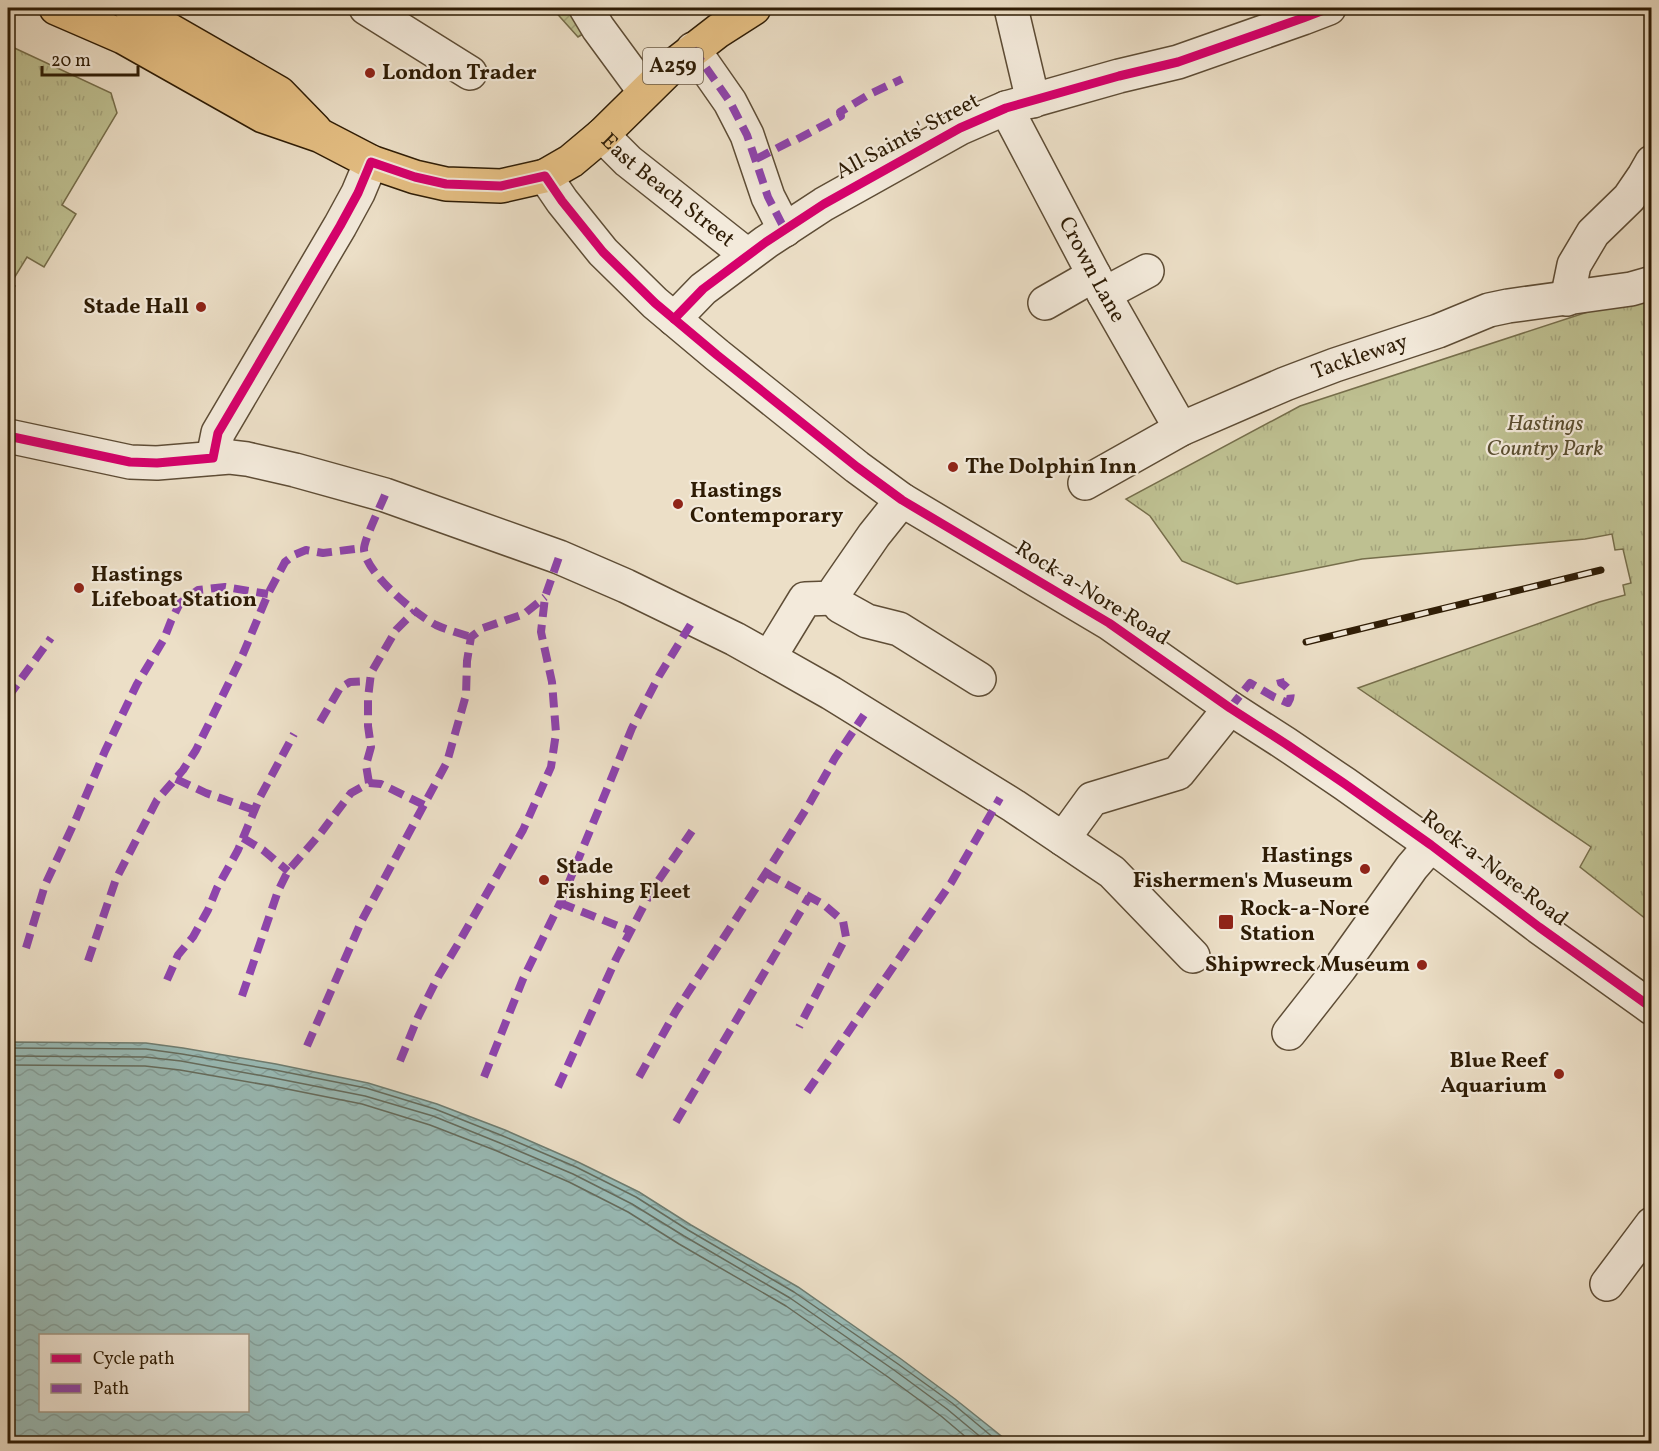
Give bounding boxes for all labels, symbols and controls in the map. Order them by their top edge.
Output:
scale bar [42,39,138,77]
road number: A259 [643,48,703,84]
text: 20 m [51,49,91,74]
place label: London Trader [382,58,537,89]
marker: London Trader [363,66,377,80]
street label: All Saints' Street [831,86,986,188]
street label: East Beach Street [593,126,741,255]
street label: Crown Lane [1050,211,1133,329]
place label: Stade Hall [83,292,189,323]
marker: Stade Hall [194,300,208,314]
street label: Tackleway [1307,326,1412,388]
park label: Hastings Country Park [1486,409,1604,465]
place label: The Dolphin Inn [965,452,1137,483]
marker: The Dolphin Inn [946,460,960,474]
place label: Hastings Contemporary [690,476,844,532]
marker: Hastings Contemporary [671,497,685,511]
street label: Rock-a-Nore Road [1009,534,1175,654]
place label: Hastings Lifeboat Station [91,560,257,616]
marker: Hastings Lifeboat Station [72,581,86,595]
street label: Rock-a-Nore Road [1414,803,1574,935]
place label: Hastings Fishermen's Museum [1133,841,1353,897]
place label: Stade Fishing Fleet [556,852,690,908]
marker: Hastings Fishermen's Museum [1358,862,1372,876]
marker: Stade Fishing Fleet [537,873,551,887]
place label: Rock-a-Nore Station [1240,894,1369,950]
marker: Rock-a-Nore Station [1217,913,1235,931]
place label: Shipwreck Museum [1205,950,1410,981]
marker: Shipwreck Museum [1415,958,1429,972]
place label: Blue Reef Aquarium [1440,1046,1549,1102]
marker: Blue Reef Aquarium [1552,1067,1566,1081]
legend [39,1334,249,1412]
text: Cycle path [93,1347,175,1372]
text: Path [93,1377,129,1402]

